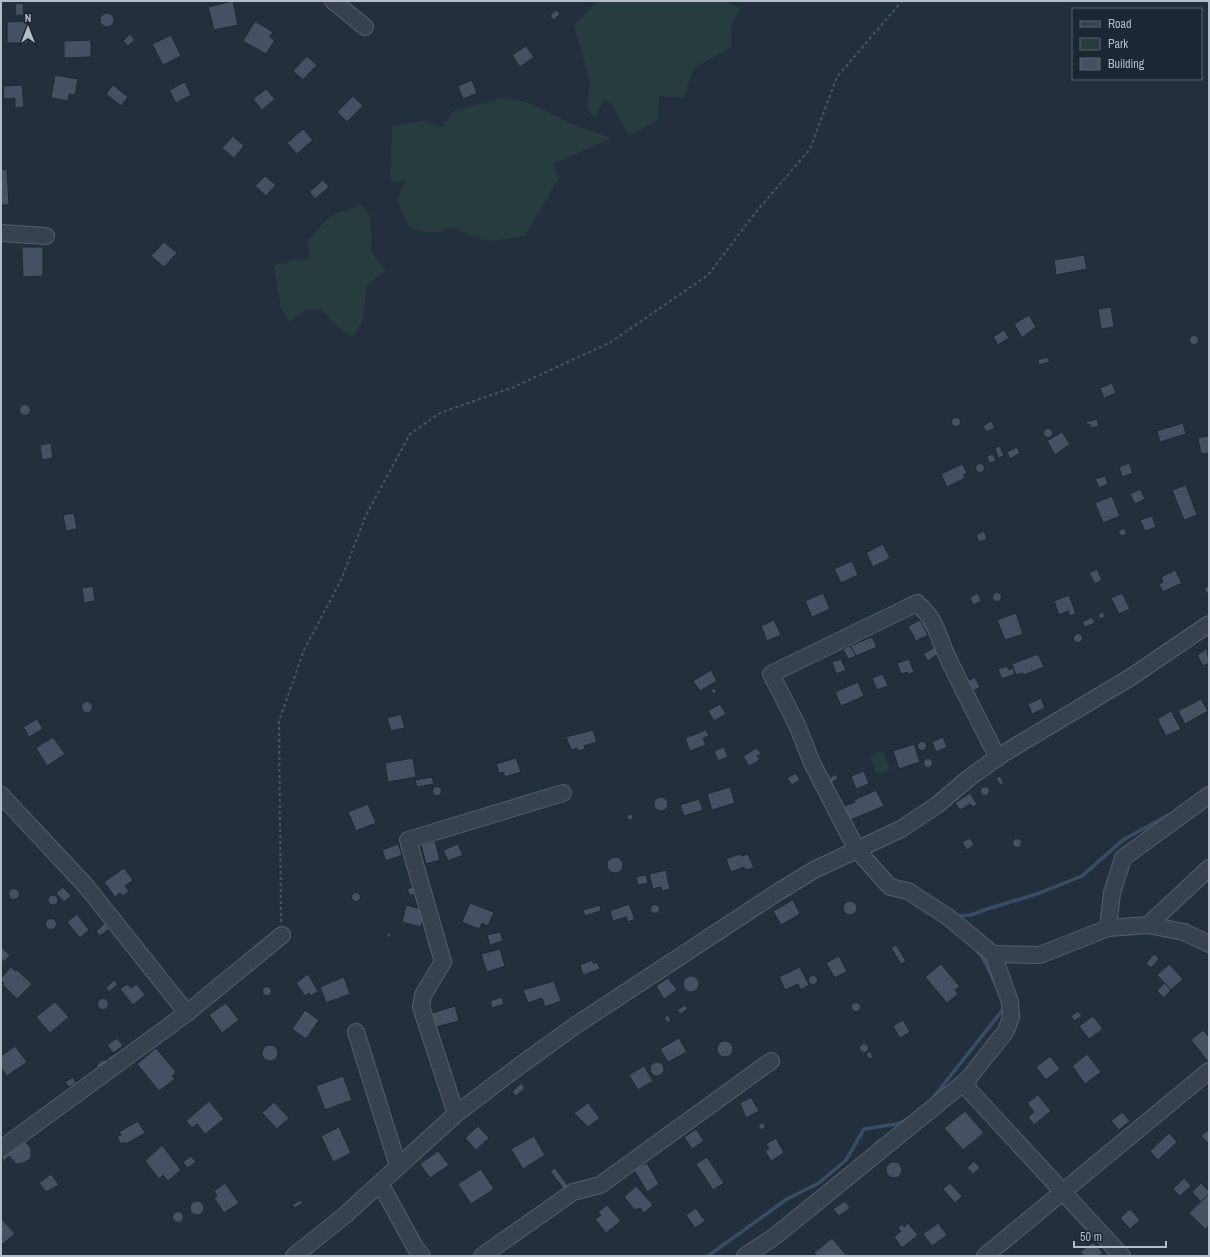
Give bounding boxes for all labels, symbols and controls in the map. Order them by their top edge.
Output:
north arrow [8,8,48,48]
legend [1072,8,1202,80]
text: N [25,11,31,25]
text: Road [1108,16,1132,32]
text: Park [1108,36,1128,52]
text: Building [1108,56,1145,72]
scale bar [1074,1223,1166,1249]
text: 50 m [1080,1229,1102,1245]

